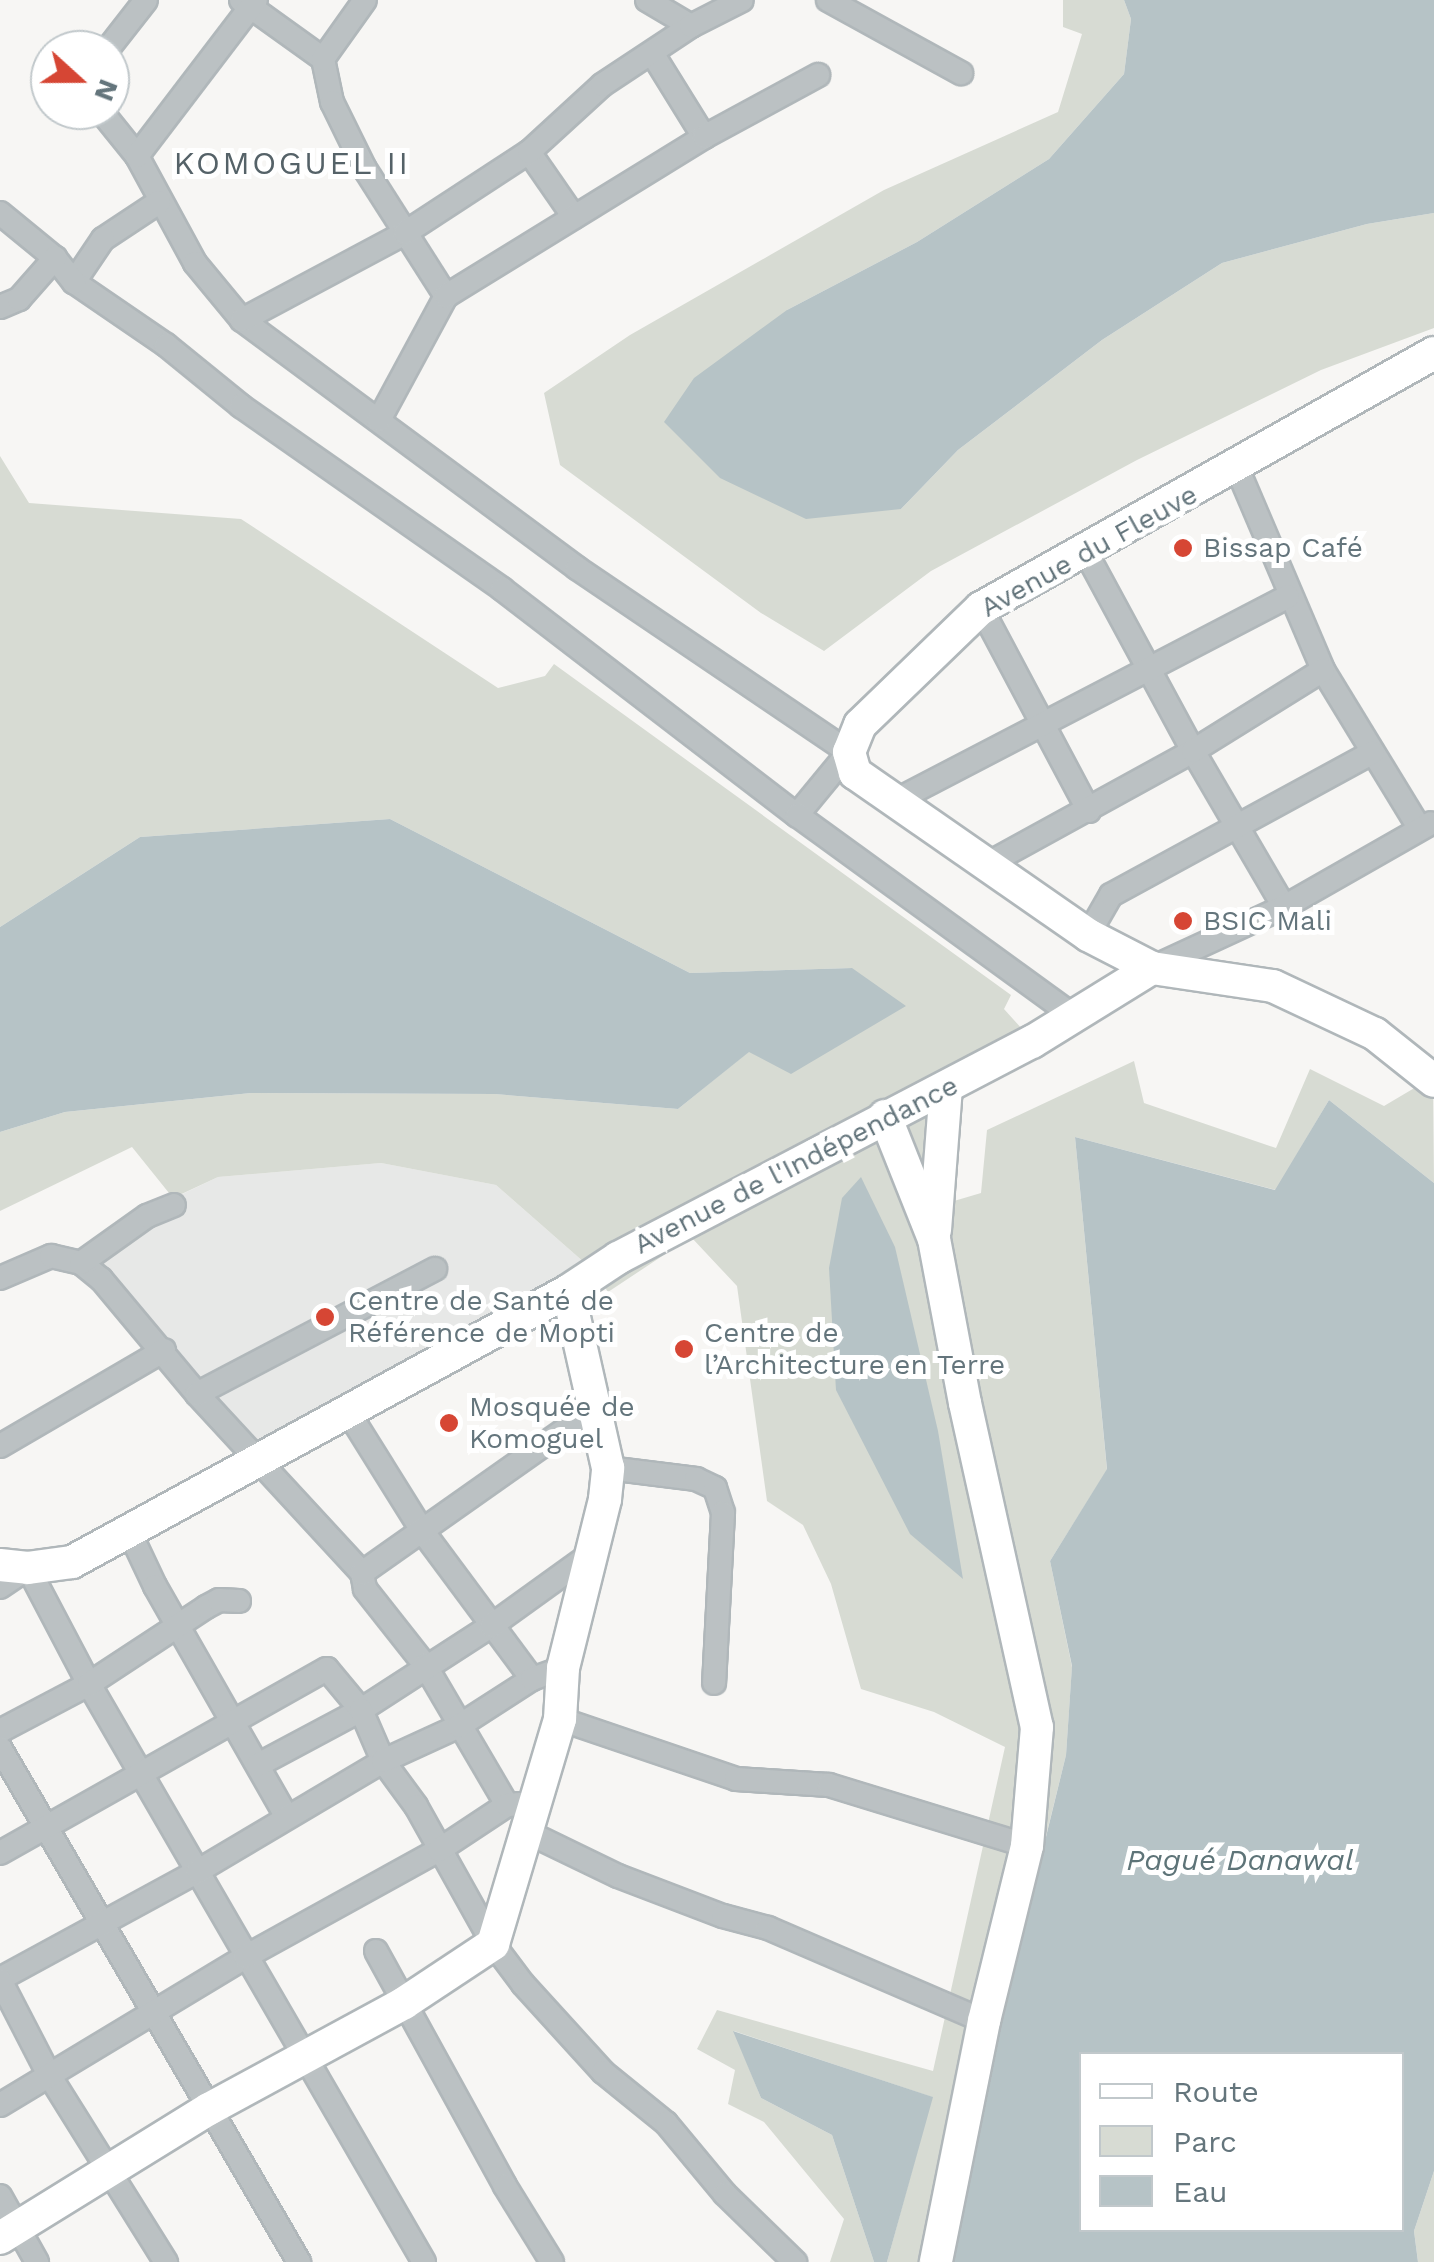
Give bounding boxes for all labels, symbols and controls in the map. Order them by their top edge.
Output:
north arrow [30,30,130,130]
text: N [87,75,126,106]
district label: KOMOGUEL II [173,144,411,182]
street label: Avenue du Fleuve [975,477,1203,625]
place label: Bissap Café [1203,531,1363,565]
marker: Bissap Café [1172,537,1194,559]
place label: BSIC Mali [1203,904,1332,938]
marker: BSIC Mali [1172,910,1194,932]
street label: Avenue de l'Indépendance [628,1069,964,1261]
place label: Centre de Santé de Référence de Mopti [348,1284,615,1350]
marker: Centre de Santé de Référence de Mopti [312,1304,338,1330]
place label: Centre de l’Architecture en Terre [704,1316,1006,1382]
marker: Centre de l’Architecture en Terre [673,1338,695,1360]
place label: Mosquée de Komoguel [469,1390,635,1456]
marker: Mosquée de Komoguel [438,1412,460,1434]
water label: Pagué Danawal [1126,1842,1354,1878]
legend [1079,2052,1404,2232]
text: Route [1173,2074,1259,2109]
text: Parc [1173,2124,1237,2159]
text: Eau [1173,2174,1228,2209]

